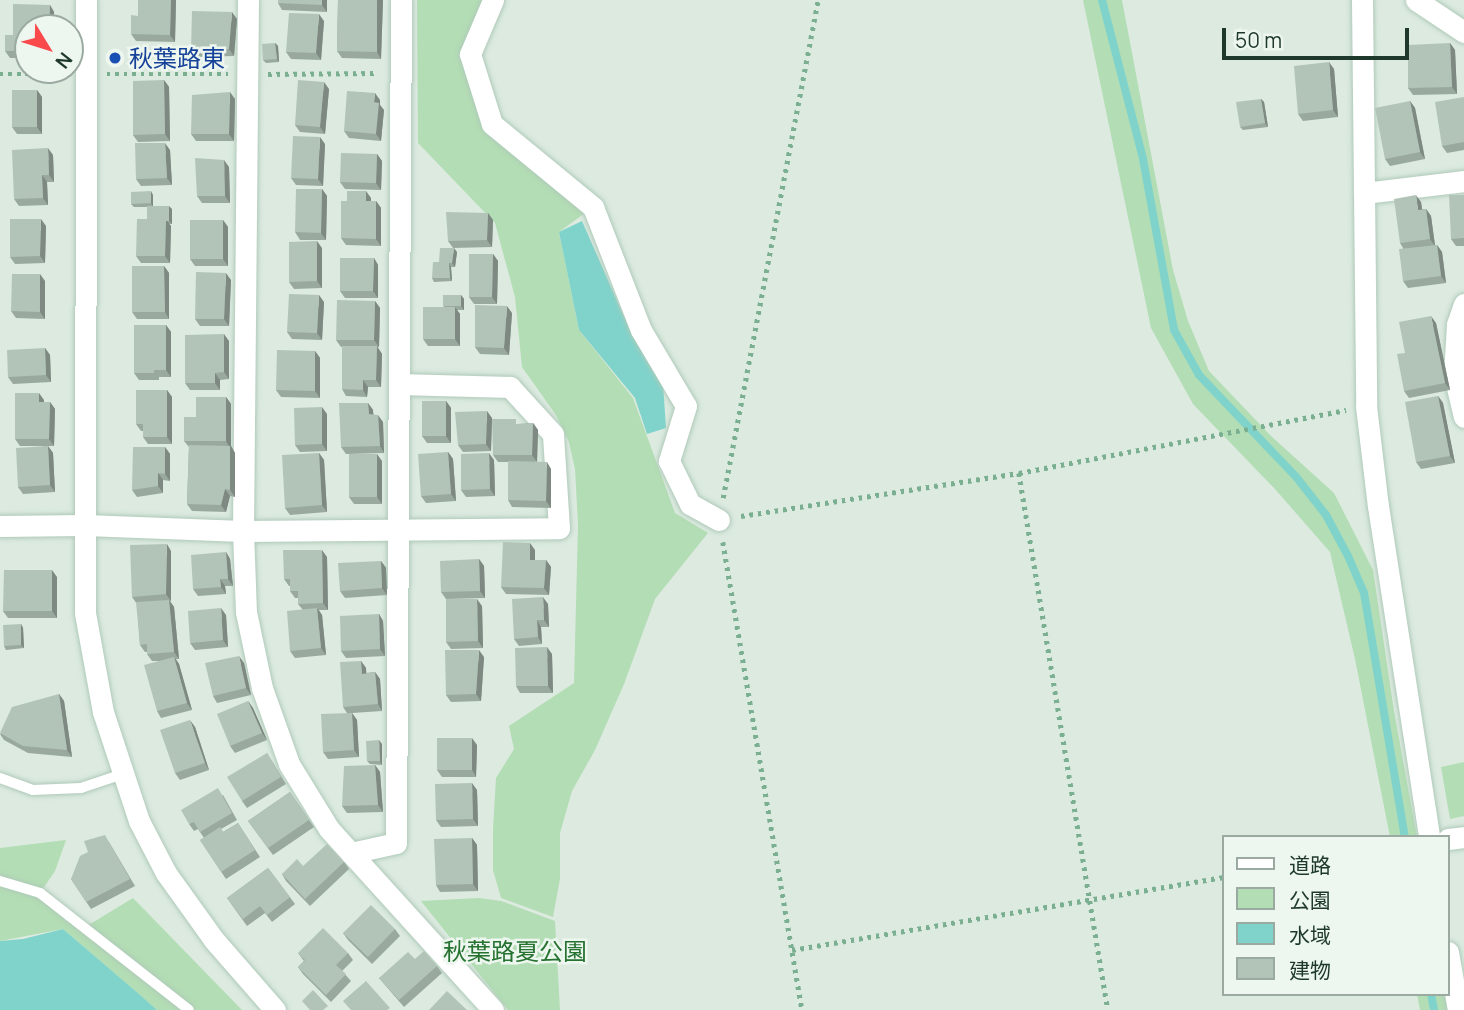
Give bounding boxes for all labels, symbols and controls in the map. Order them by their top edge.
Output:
north arrow [14,14,84,84]
scale bar [1226,14,1413,58]
text: 50 m [1235,26,1282,54]
place label: 秋葉路東 [129,44,225,72]
text: N [50,47,78,74]
marker: 秋葉路東 [107,50,123,66]
legend [1222,835,1450,996]
text: 道路 [1289,851,1331,879]
text: 公園 [1289,886,1331,914]
text: 水域 [1289,921,1331,949]
park label: 秋葉路夏公園 [443,937,587,965]
text: 建物 [1289,956,1331,984]

